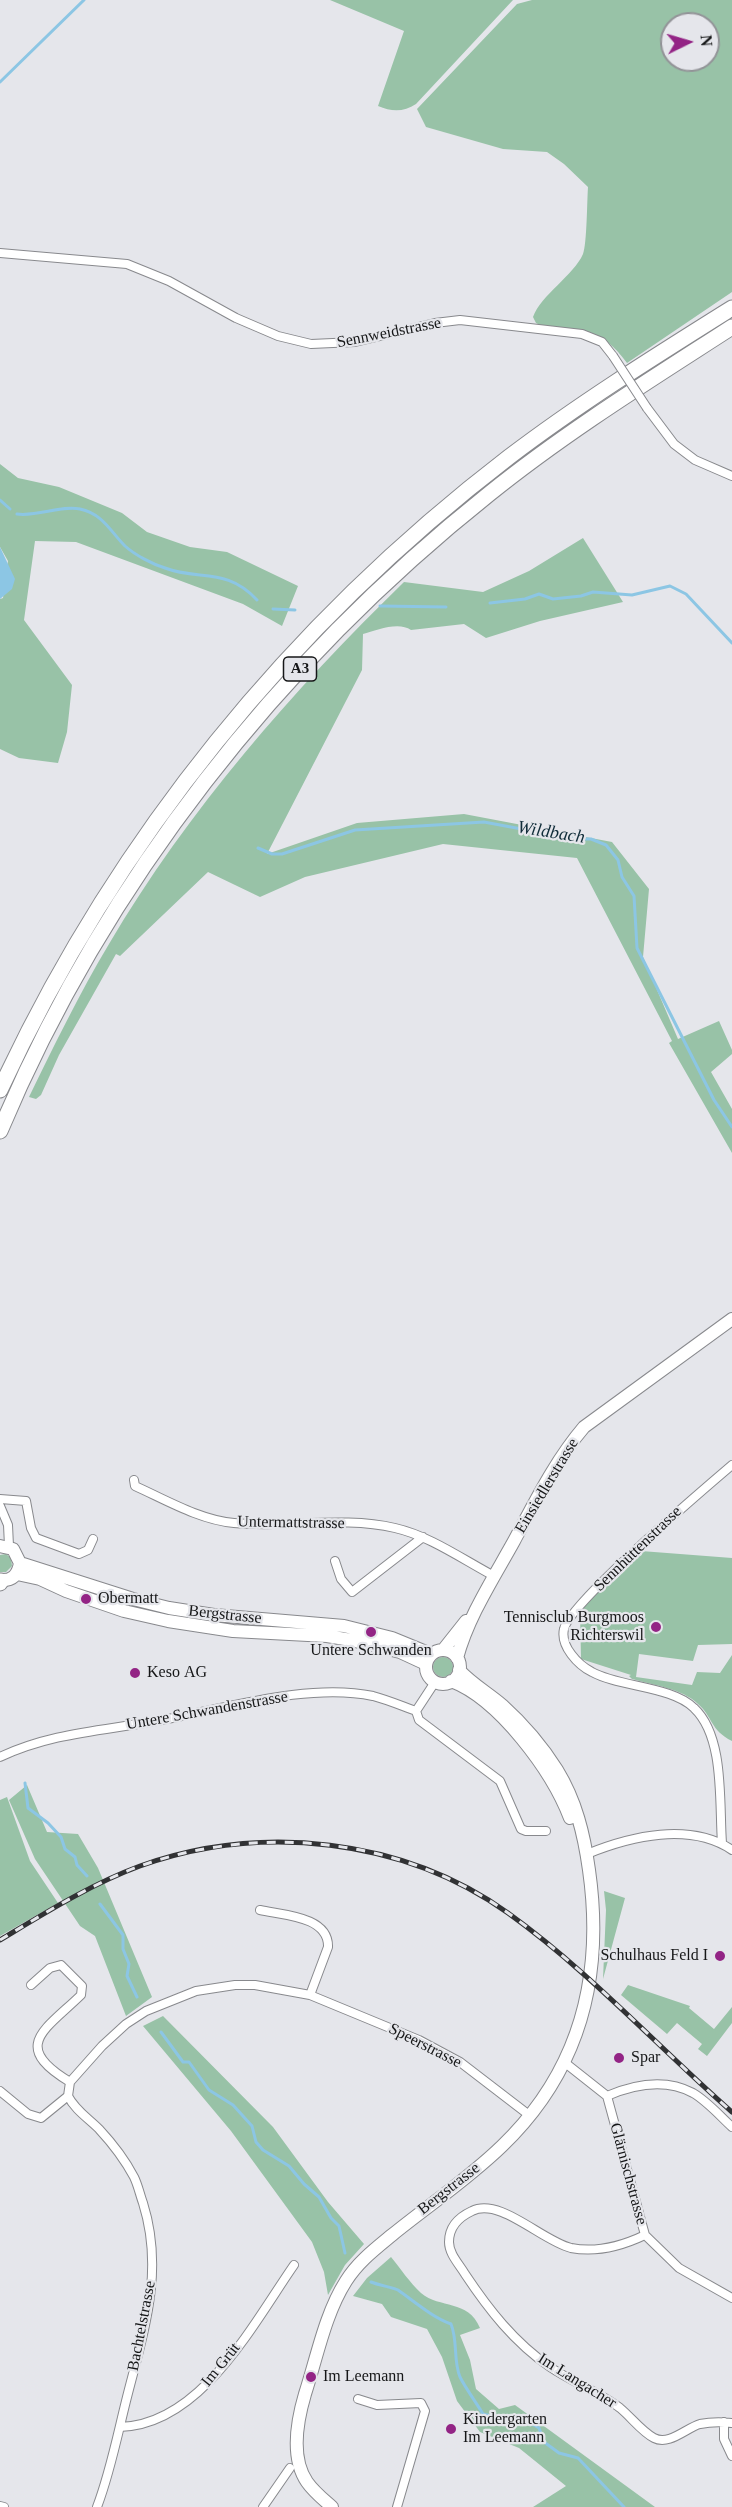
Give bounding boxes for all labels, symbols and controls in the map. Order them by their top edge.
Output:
north arrow [660,12,720,72]
text: N [697,34,715,47]
street label: Sennweidstrasse [335,313,443,353]
road number: A3 [284,657,316,681]
water label: Wildbach [516,817,586,849]
street label: Einsiedlerstrasse [511,1435,583,1537]
street label: Sennhüttenstrasse [590,1502,686,1596]
street label: Untermattstrasse [237,1512,345,1534]
place label: Obermatt [98,1589,158,1609]
marker: Obermatt [79,1592,93,1606]
street label: Bergstrasse [187,1602,263,1628]
place label: Tennisclub Burgmoos Richterswil [504,1608,644,1646]
marker: Tennisclub Burgmoos Richterswil [649,1620,663,1634]
marker: Untere Schwanden [364,1625,378,1639]
place label: Untere Schwanden [310,1641,432,1661]
place label: Keso AG [147,1663,207,1683]
marker: Keso AG [128,1666,142,1680]
street label: Untere Schwandenstrasse [125,1687,289,1735]
place label: Schulhaus Feld I [600,1946,708,1966]
marker: Schulhaus Feld I [713,1949,727,1963]
street label: Speerstrasse [385,2019,465,2073]
place label: Spar [631,2048,660,2068]
marker: Spar [612,2051,626,2065]
street label: Glärnischstrasse [605,2121,651,2227]
street label: Bergstrasse [414,2159,484,2219]
street label: Bachtelstrasse [124,2279,160,2373]
street label: Im Grüt [197,2339,245,2391]
street label: Im Langacher [534,2349,620,2413]
place label: Im Leemann [323,2367,404,2387]
marker: Im Leemann [304,2370,318,2384]
place label: Kindergarten Im Leemann [463,2410,547,2448]
marker: Kindergarten Im Leemann [444,2422,458,2436]

